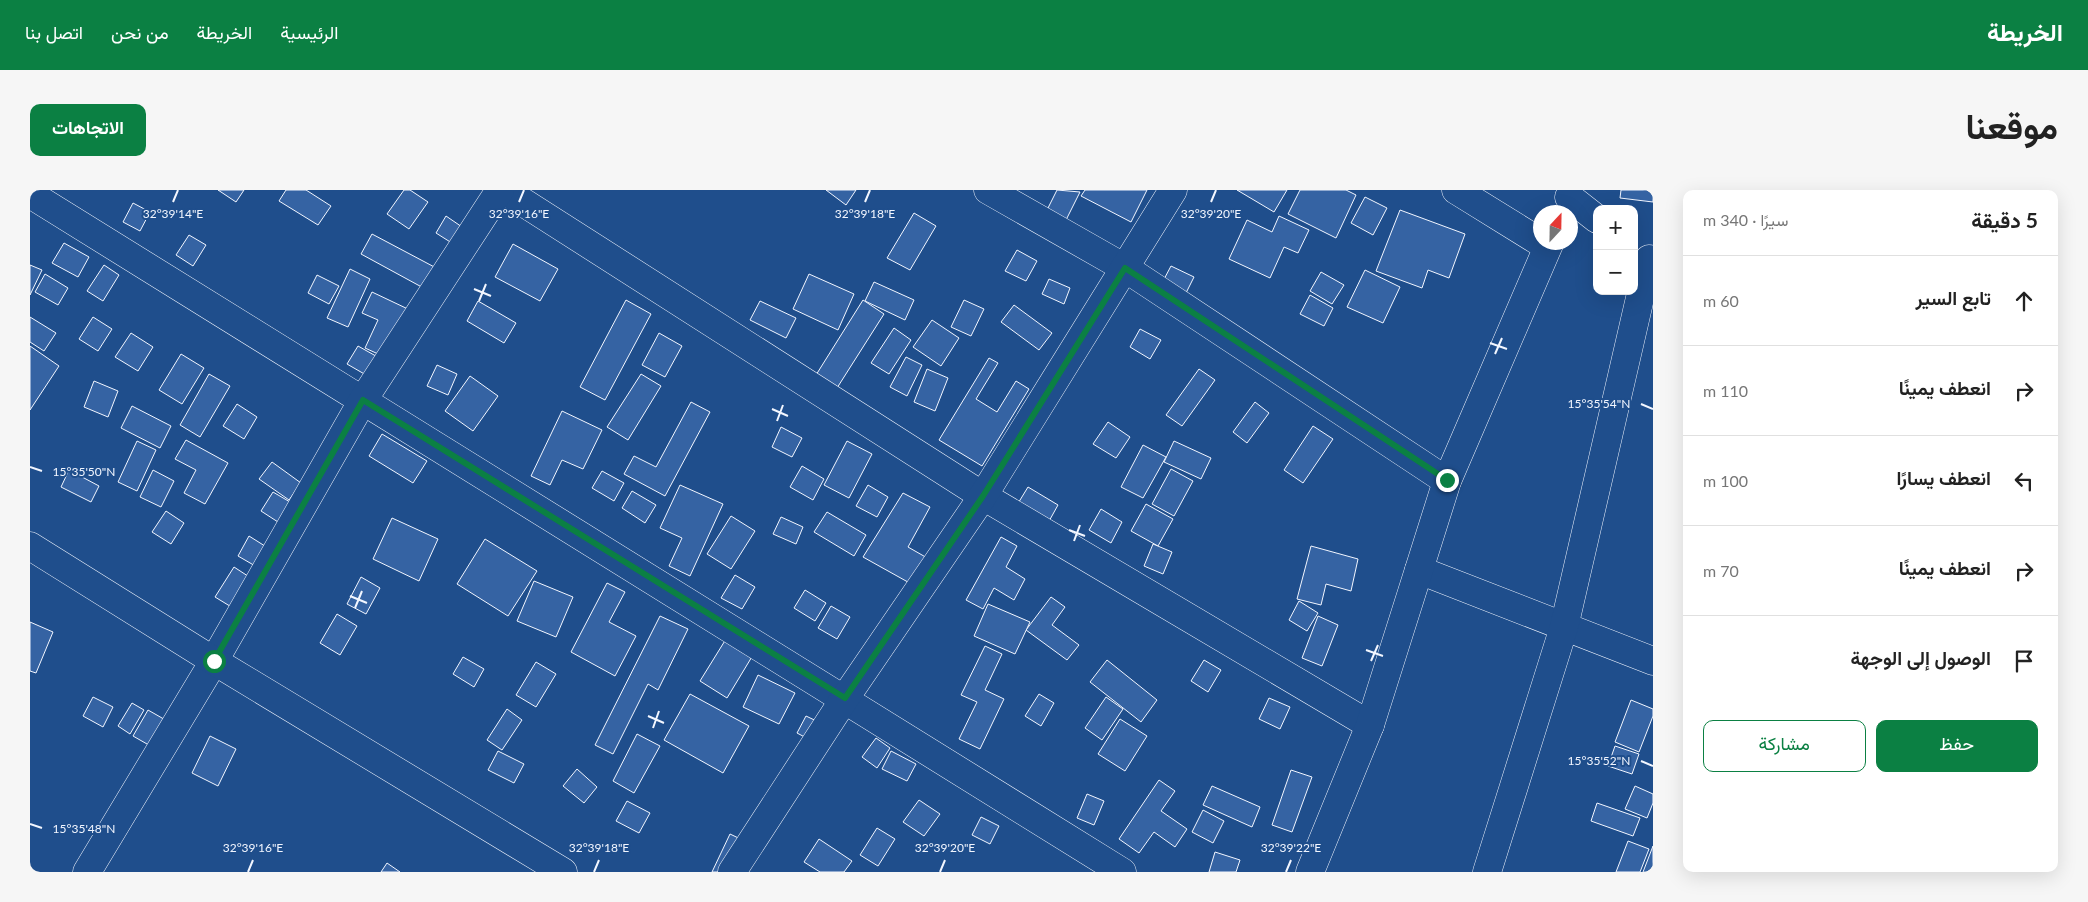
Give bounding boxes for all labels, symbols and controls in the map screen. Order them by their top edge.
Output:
text: الخريطة [1987,17,2063,46]
text: اتصل بنا [25,21,83,43]
text: من نحن [111,21,169,43]
text: الخريطة [197,21,252,43]
text: الرئيسية [280,21,338,43]
button: الاتجاهات [30,104,146,156]
text: موقعنا [1965,104,2058,146]
north arrow [1533,205,1578,250]
map controls [1593,205,1638,295]
button: + [1593,205,1638,250]
text: 32°39'14"E [143,206,203,221]
text: 32°39'16"E [489,206,549,221]
text: 32°39'18"E [835,206,895,221]
text: 32°39'20"E [1181,206,1241,221]
text: 5 دقيقة [1971,207,2038,232]
text: سيرًا · 340 m [1703,210,1788,229]
button: − [1593,250,1638,295]
text: تابع السير [1916,286,1991,309]
icon: ahead [2010,287,2038,315]
text: 60 m [1703,291,1739,310]
text: انعطف يمينًا [1899,376,1991,399]
icon: right [2010,377,2038,405]
text: 110 m [1703,381,1748,400]
text: 15°35'54"N [1568,396,1630,411]
text: 15°35'50"N [53,464,115,479]
text: انعطف يسارًا [1896,466,1991,489]
icon: left [2010,467,2038,495]
route end [1436,469,1459,492]
text: 100 m [1703,471,1748,490]
text: انعطف يمينًا [1899,556,1991,579]
icon: right [2010,557,2038,585]
text: 70 m [1703,561,1739,580]
text: الوصول إلى الوجهة [1850,646,1991,669]
icon: arrive [2010,647,2038,675]
route start [203,650,226,673]
button: مشاركة [1703,720,1866,772]
button: حفظ [1876,720,2038,772]
text: 15°35'52"N [1568,753,1630,768]
text: 15°35'48"N [53,821,115,836]
text: 32°39'16"E [223,840,283,855]
text: 32°39'18"E [569,840,629,855]
text: 32°39'20"E [915,840,975,855]
text: 32°39'22"E [1261,840,1321,855]

